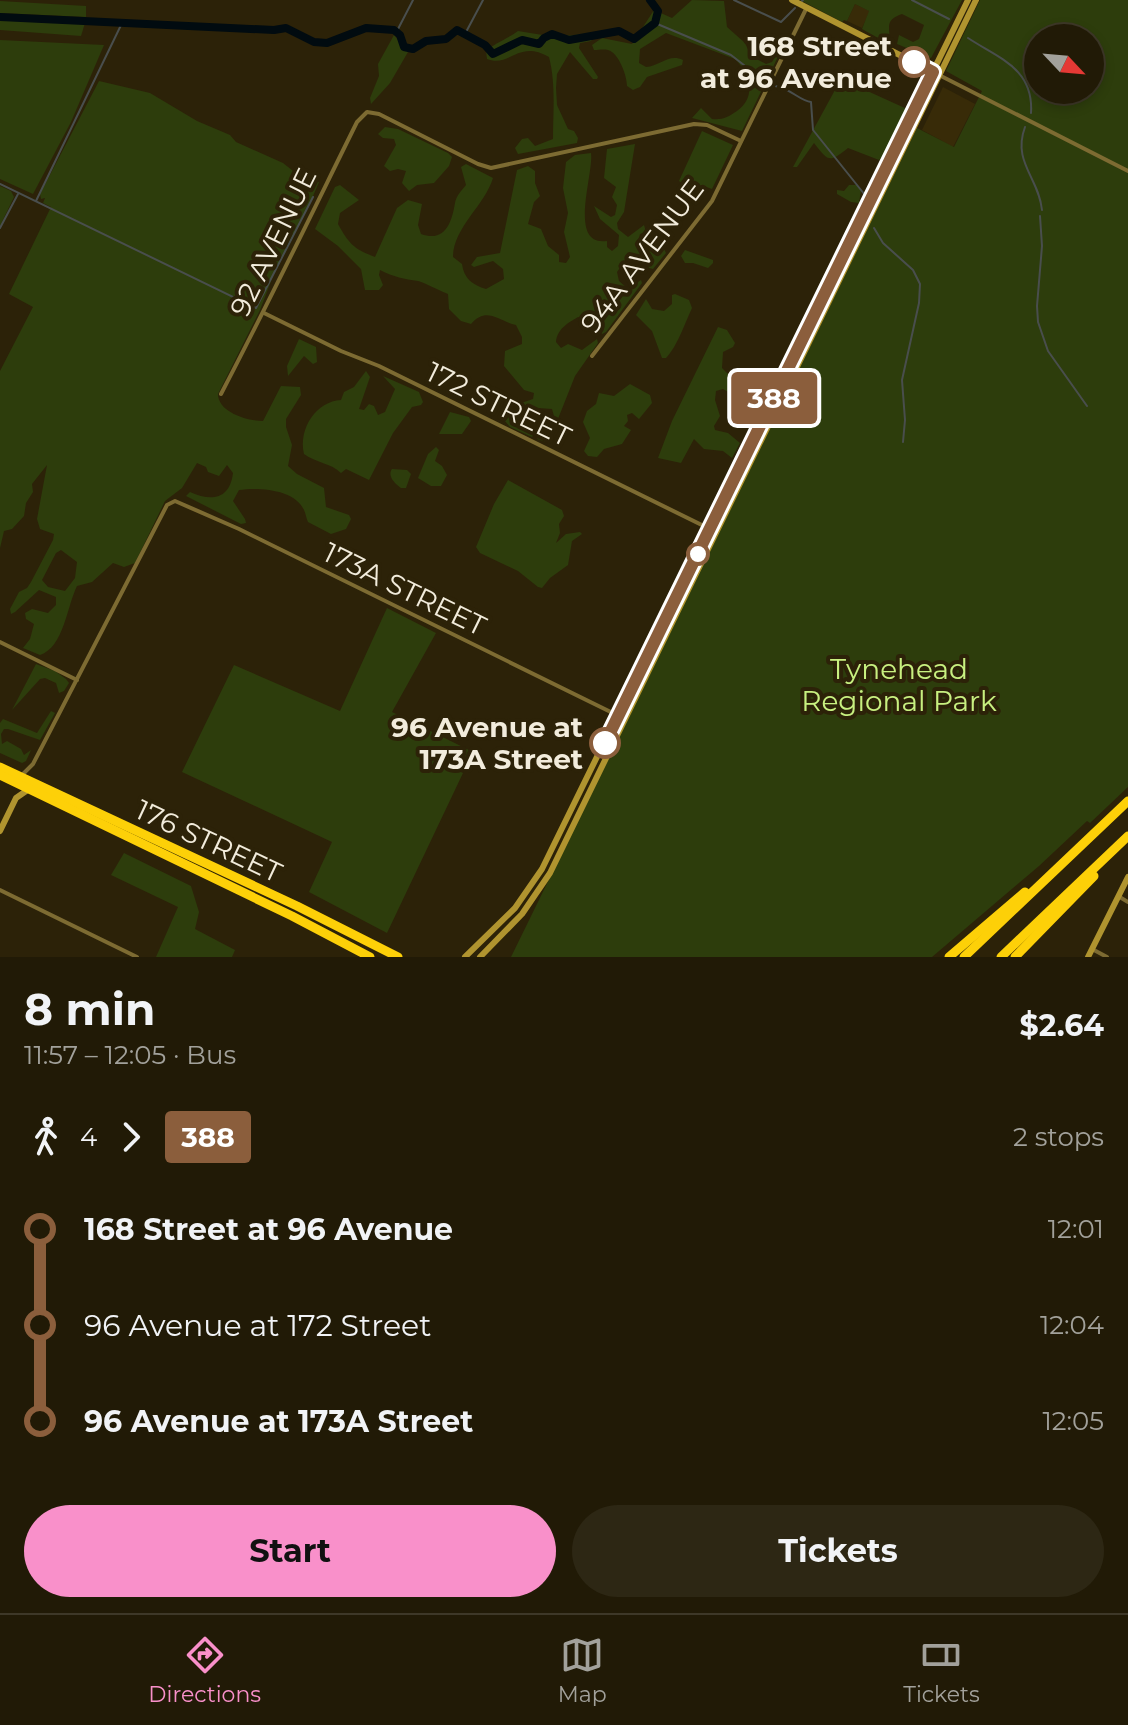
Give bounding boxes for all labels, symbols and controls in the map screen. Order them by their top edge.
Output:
north arrow [1024,24,1104,104]
map controls [1024,24,1104,104]
place label: 168 Street at 96 Avenue [700,29,892,95]
marker: 168 Street at 96 Avenue [899,47,929,77]
street label: 92 AVENUE [222,162,324,322]
street label: 94A AVENUE [573,172,711,340]
street label: 172 STREET [421,354,577,454]
line badge: 388 [728,372,820,424]
text: 388 [747,381,801,415]
street label: 173A STREET [318,535,492,643]
unlabelled marker [687,543,709,565]
park label: Tynehead Regional Park [801,652,997,718]
place label: 96 Avenue at 173A Street [391,710,583,776]
marker: 96 Avenue at 173A Street [590,728,620,758]
street label: 176 STREET [131,792,287,890]
text: 8 min [24,982,155,1036]
text: $2.64 [1020,1007,1104,1044]
text: 11:57 – 12:05 · Bus [24,1039,236,1071]
icon: walk [24,1115,68,1159]
icon: forward [109,1115,153,1159]
text: 388 [181,1120,235,1154]
text: 4 [80,1121,97,1153]
text: 2 stops [1013,1121,1104,1153]
text: 168 Street at 96 Avenue [84,1211,453,1248]
text: 12:01 [1048,1213,1104,1245]
text: 96 Avenue at 172 Street [84,1307,431,1344]
text: 12:04 [1040,1309,1104,1341]
text: 96 Avenue at 173A Street [84,1403,473,1440]
text: 12:05 [1042,1405,1104,1437]
button: Start [24,1505,556,1597]
button: Tickets [572,1505,1104,1597]
tab: Directions [148,1633,261,1708]
tab: Map [558,1633,607,1708]
tab: Tickets [903,1633,980,1708]

